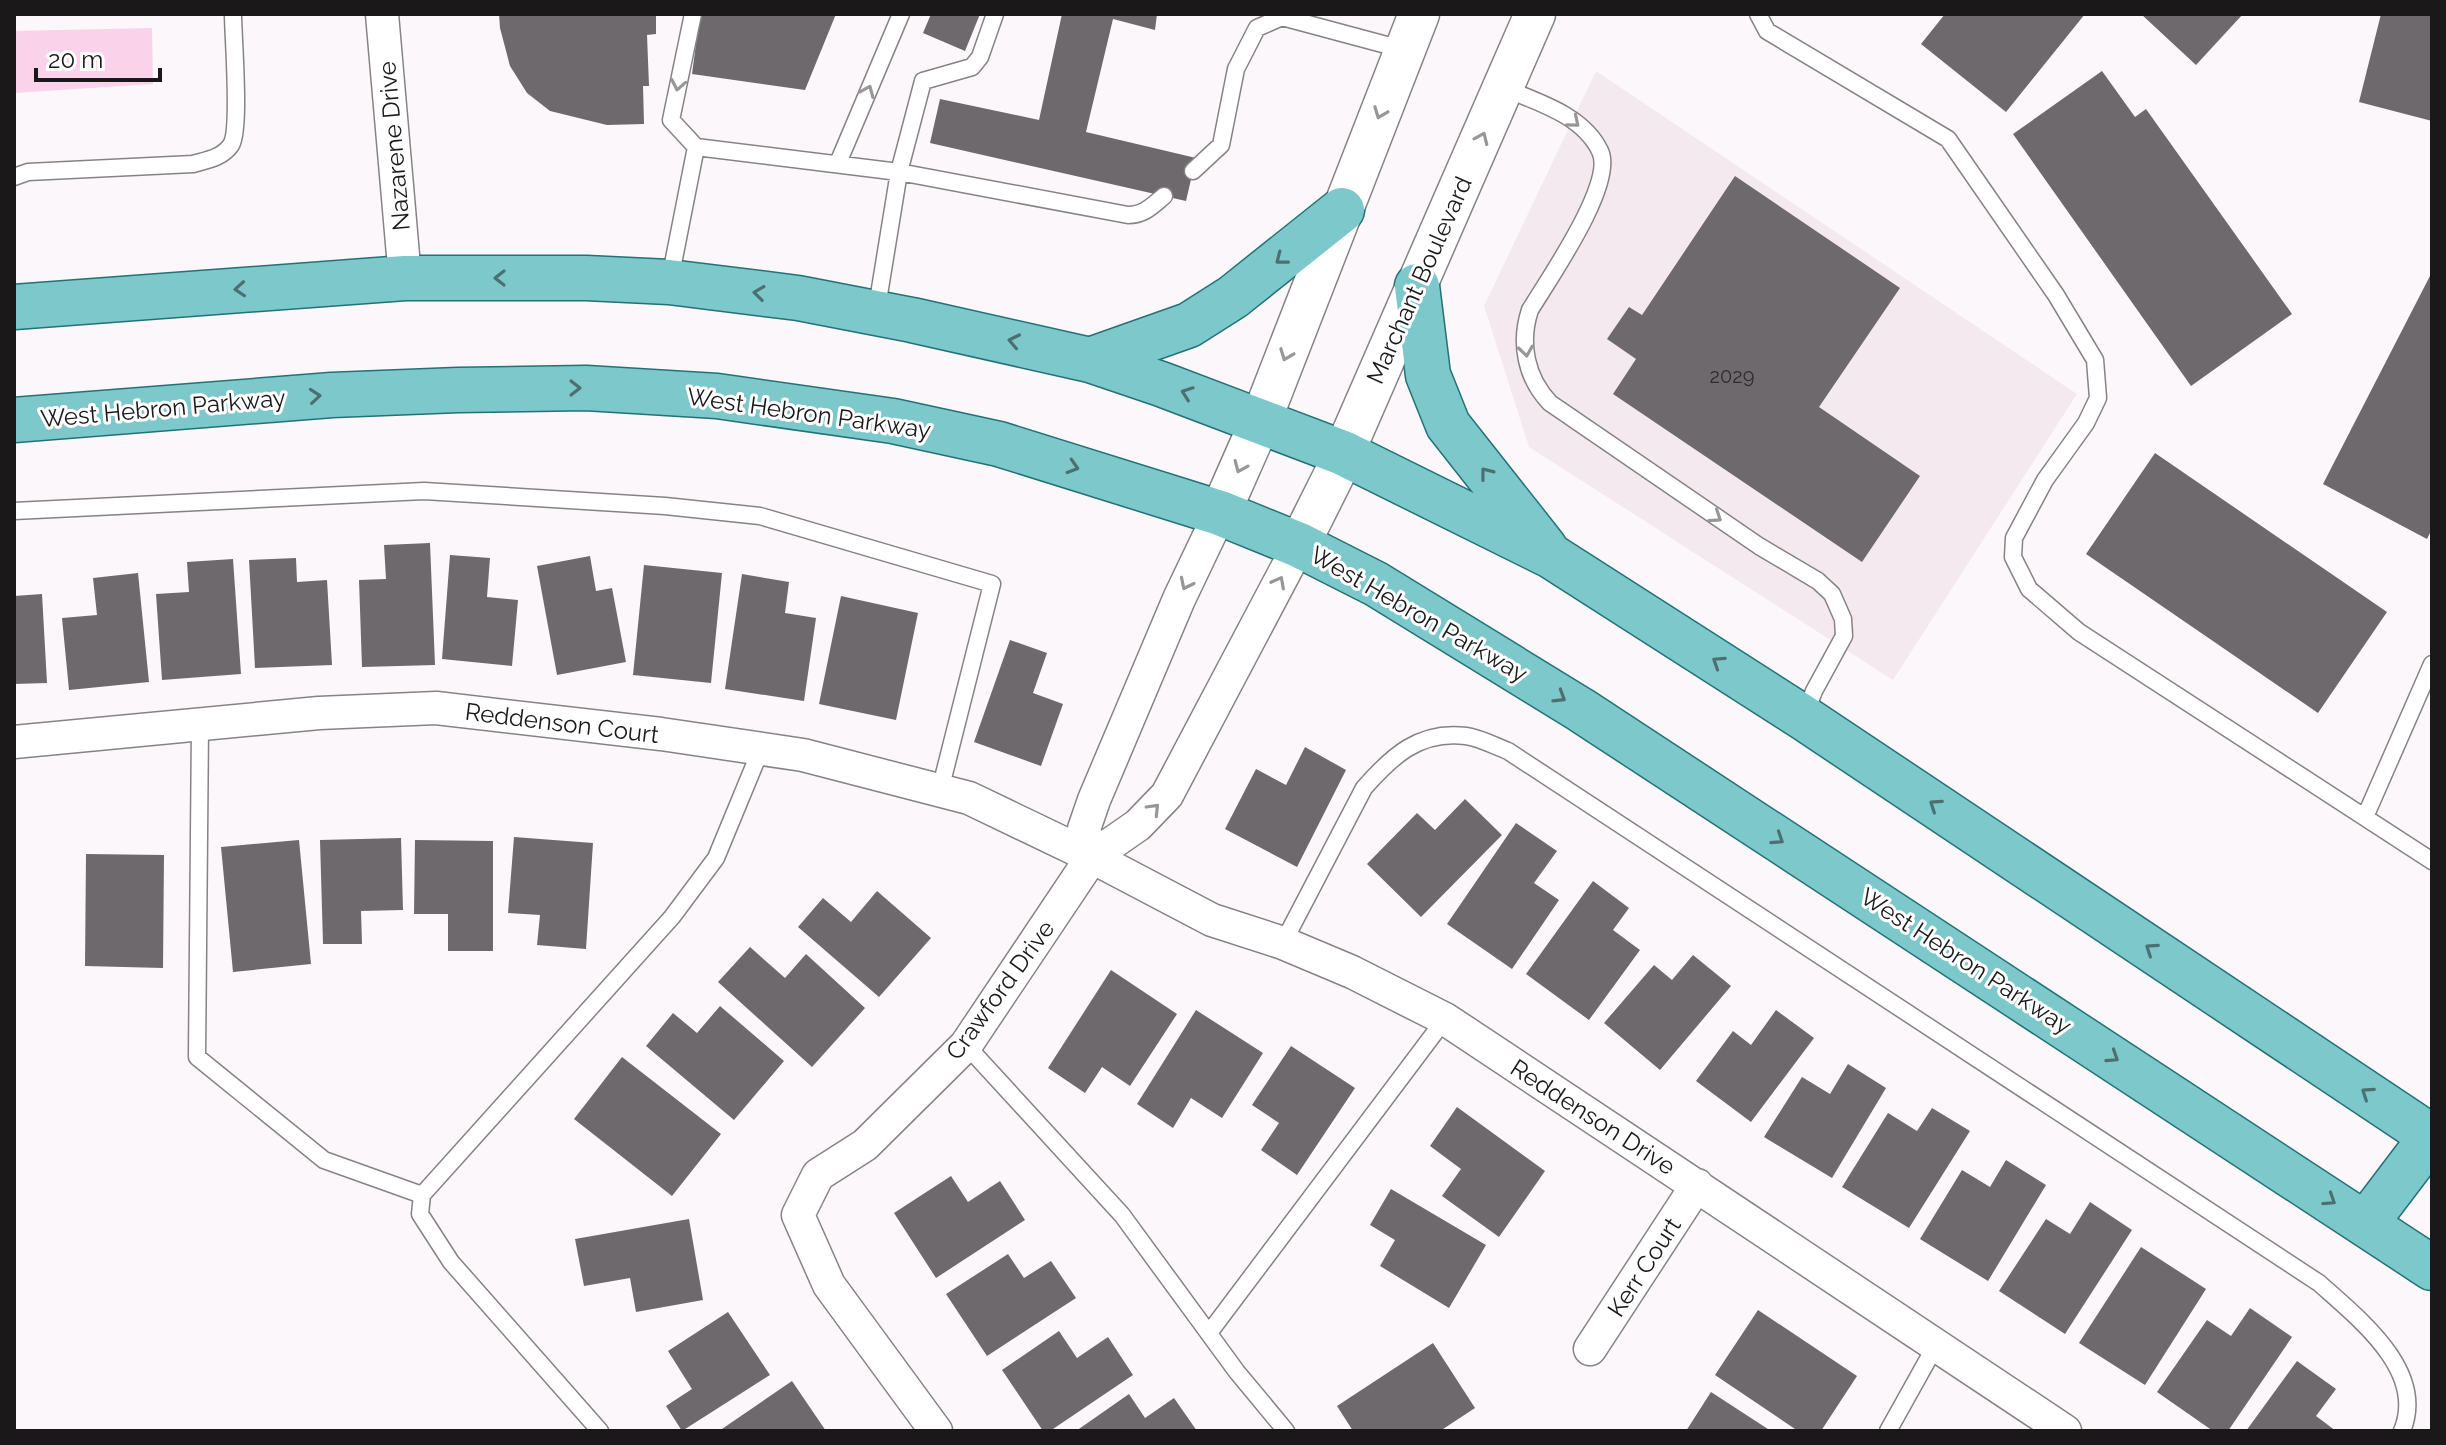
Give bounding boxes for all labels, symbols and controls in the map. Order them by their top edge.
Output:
scale bar [36,32,160,82]
text: 20 m [48,45,103,74]
street label: Nazarene Drive [372,60,416,232]
one-way arrow [671,78,688,92]
one-way arrow [859,85,875,99]
one-way arrow [1373,105,1390,119]
one-way arrow [1564,113,1579,127]
one-way arrow [1472,132,1488,146]
street label: Marchant Boulevard [1360,172,1478,388]
one-way arrow [1276,249,1290,264]
one-way arrow [493,269,506,287]
one-way arrow [233,280,246,297]
one-way arrow [752,284,765,301]
one-way arrow [1008,333,1021,350]
one-way arrow [1517,345,1534,358]
one-way arrow [1279,347,1296,361]
house number: 2029 [1710,364,1754,388]
one-way arrow [569,379,582,397]
street label: West Hebron Parkway [685,382,933,444]
street label: West Hebron Parkway [39,383,287,433]
one-way arrow [1181,387,1195,403]
one-way arrow [309,388,322,405]
one-way arrow [1066,458,1080,474]
one-way arrow [1234,458,1250,473]
one-way arrow [1481,467,1495,482]
one-way arrow [1707,507,1722,522]
street label: West Hebron Parkway [1305,540,1533,688]
one-way arrow [1180,575,1196,590]
one-way arrow [1270,576,1285,591]
one-way arrow [1712,656,1726,671]
one-way arrow [1551,687,1566,703]
street label: Reddenson Court [464,697,660,749]
one-way arrow [1929,800,1943,815]
one-way arrow [1144,804,1159,818]
one-way arrow [1769,829,1784,844]
street label: West Hebron Parkway [1855,882,2077,1040]
street label: Crawford Drive [940,915,1060,1065]
one-way arrow [2145,944,2160,959]
one-way arrow [2104,1048,2118,1063]
street label: Reddenson Drive [1505,1053,1681,1181]
one-way arrow [2361,1088,2376,1103]
one-way arrow [2322,1190,2336,1205]
street label: Kerr Court [1601,1212,1687,1322]

